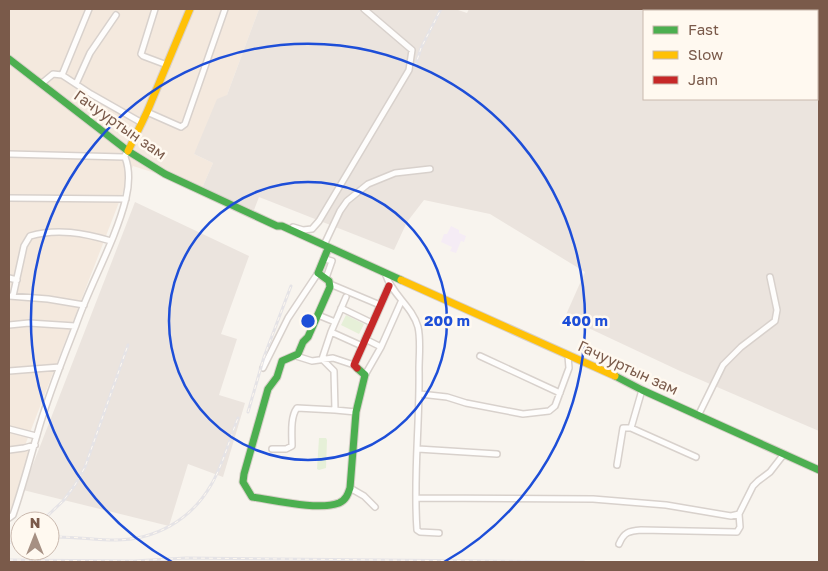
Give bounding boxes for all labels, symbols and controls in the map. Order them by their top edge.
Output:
legend [643,10,818,100]
text: Fast [688,20,719,38]
text: Slow [688,45,723,63]
text: Jam [688,70,718,88]
street label: Гачууртын зам [71,86,170,163]
text: 200 m [424,311,470,329]
text: 400 m [562,311,608,329]
centre of rings [299,312,317,330]
street label: Гачууртын зам [576,336,681,398]
north arrow [10,511,60,561]
text: N [30,514,40,531]

